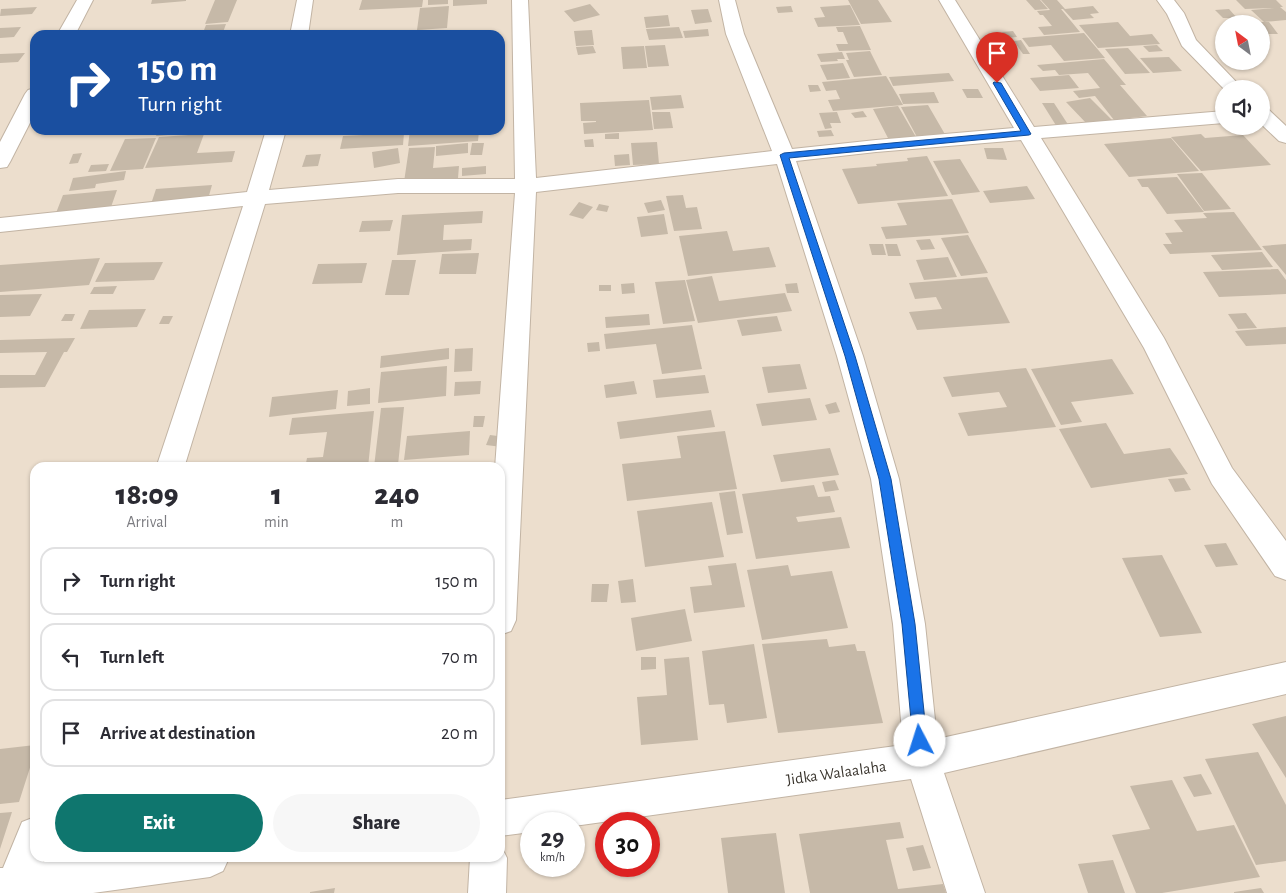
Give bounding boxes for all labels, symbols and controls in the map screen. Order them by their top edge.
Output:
north arrow [1215,15,1270,70]
map controls [1215,15,1270,135]
pin [976,32,1018,83]
icon: arrive [983,39,1011,67]
icon: right [55,50,120,115]
text: 150 m [138,52,218,87]
button: sound [1215,80,1270,135]
text: Turn right [138,93,222,115]
text: 18:09 [115,480,179,510]
text: 1 [271,480,282,510]
text: 240 [374,480,420,510]
text: Arrival [126,514,168,530]
text: min [264,514,289,530]
text: m [391,514,403,530]
icon: right [57,567,85,595]
text: Turn right [100,572,175,591]
text: 150 m [435,572,478,591]
icon: left [57,643,85,671]
text: Turn left [100,648,164,667]
text: 70 m [442,648,478,667]
position arrow [893,714,945,766]
icon: arrive [57,719,85,747]
text: Arrive at destination [100,724,256,743]
text: 20 m [441,724,478,743]
street label: Jidka Walaalaha [785,758,887,788]
button: Exit [55,794,263,852]
button: Share [273,794,480,852]
speed limit sign: 30 [595,812,660,877]
text: 29 [541,826,564,851]
text: km/h [540,851,565,863]

